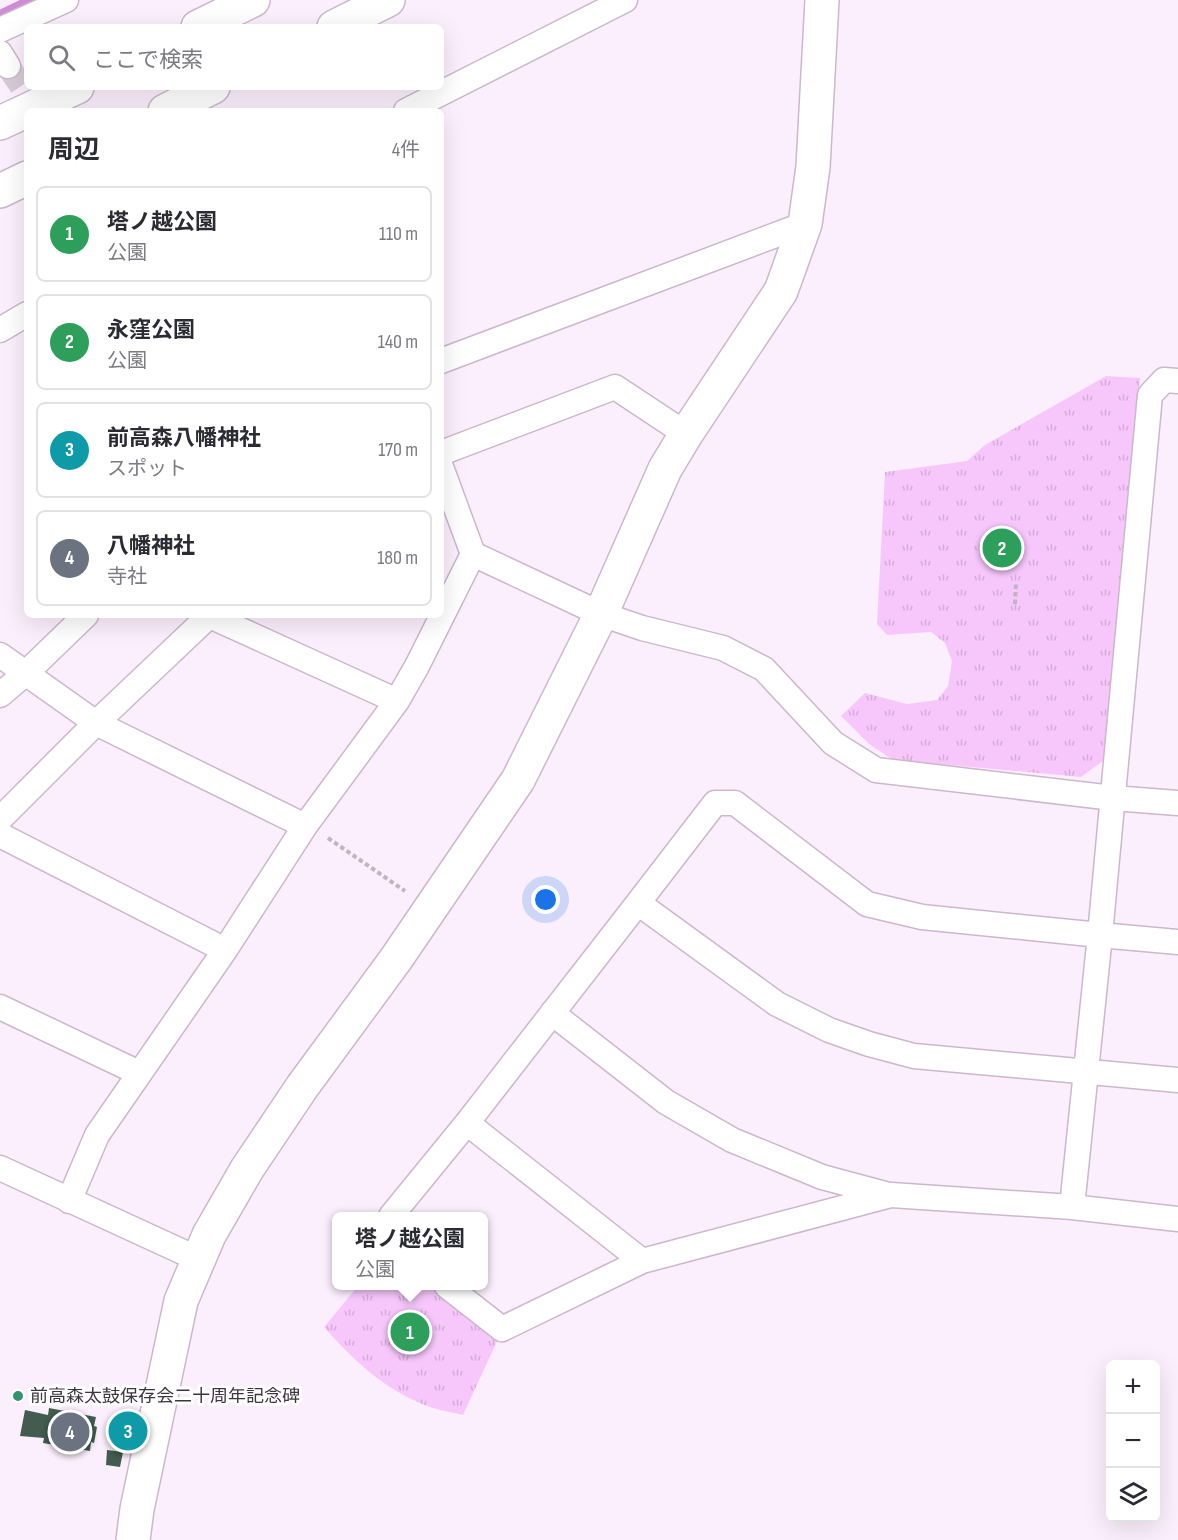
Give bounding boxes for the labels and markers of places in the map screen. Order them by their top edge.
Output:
pin: 2 [982,526,1022,570]
pin: 1 [390,1310,430,1354]
place label: 前高森太鼓保存会二十周年記念碑 [30,1386,300,1407]
marker: 前高森太鼓保存会二十周年記念碑 [11,1389,25,1403]
pin: 3 [108,1408,148,1454]
pin: 4 [50,1410,90,1454]

